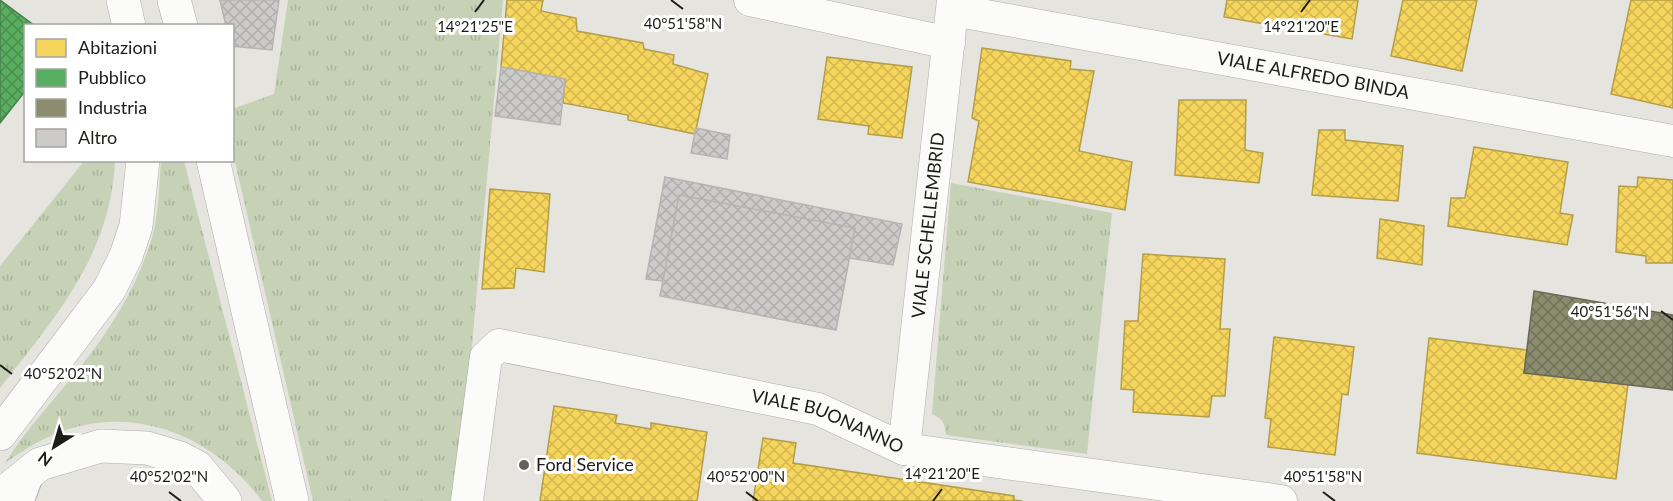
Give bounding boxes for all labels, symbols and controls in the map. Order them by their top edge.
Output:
text: 40°51'58"N [644,14,722,32]
text: 14°21'25"E [437,17,513,35]
text: 14°21'20"E [1263,17,1339,35]
legend [24,24,234,162]
text: Abitazioni [78,36,157,58]
street label: VIALE ALFREDO BINDA [1215,46,1412,103]
text: Pubblico [78,66,146,88]
text: Industria [78,96,147,118]
text: Altro [78,126,117,148]
street label: VIALE SCHELLEMBRID [906,131,948,319]
text: 40°51'56"N [1571,302,1649,320]
text: 40°52'02"N [24,364,102,382]
street label: VIALE BUONANNO [750,384,908,457]
north arrow [24,417,84,477]
text: N [34,448,55,471]
place label: Ford Service [536,453,634,475]
marker: Ford Service [517,458,531,472]
text: 14°21'20"E [904,464,980,482]
text: 40°52'02"N [130,467,208,485]
text: 40°52'00"N [707,467,785,485]
text: 40°51'58"N [1284,467,1362,485]

